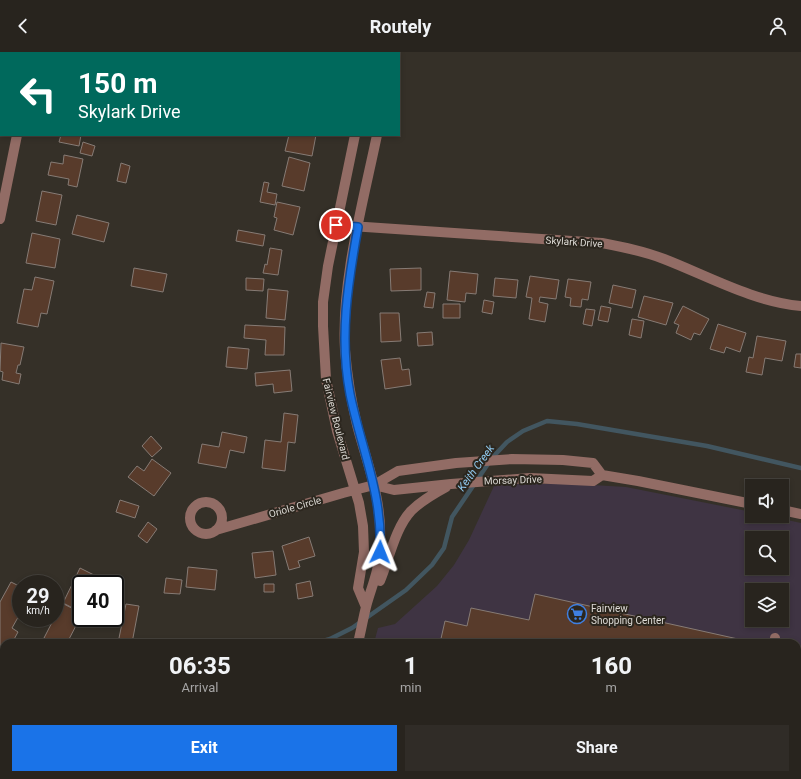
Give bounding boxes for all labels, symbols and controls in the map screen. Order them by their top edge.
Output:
icon: back [12,15,34,37]
icon: person [767,15,789,37]
text: Routely [370,16,431,37]
text: 150 m [78,67,157,100]
icon: left [12,68,64,120]
text: Skylark Drive [78,101,181,122]
pin [319,208,353,242]
icon: arrive [325,214,347,236]
street label: Skylark Drive [545,235,603,249]
street label: Fairview Boulevard [321,377,351,461]
water label: Keith Creek [455,442,497,494]
street label: Morsay Drive [484,473,542,487]
map controls [745,479,789,627]
button: sound [745,479,789,523]
street label: Oriole Circle [268,494,322,520]
position arrow [359,531,401,573]
button: search [745,531,789,575]
speed limit sign: 40 [72,575,124,627]
button: layers [745,583,789,627]
text: 29 [27,584,49,608]
supermarket icon: Fairview Shopping Center [566,603,588,625]
place label: Fairview Shopping Center [591,603,665,626]
text: km/h [26,605,50,616]
text: 06:35 [169,652,231,680]
text: 1 [404,652,418,680]
text: 160 [591,652,632,680]
text: Arrival [181,680,218,695]
text: min [400,680,422,695]
text: m [606,680,617,695]
button: Exit [12,725,397,771]
button: Share [405,725,789,771]

